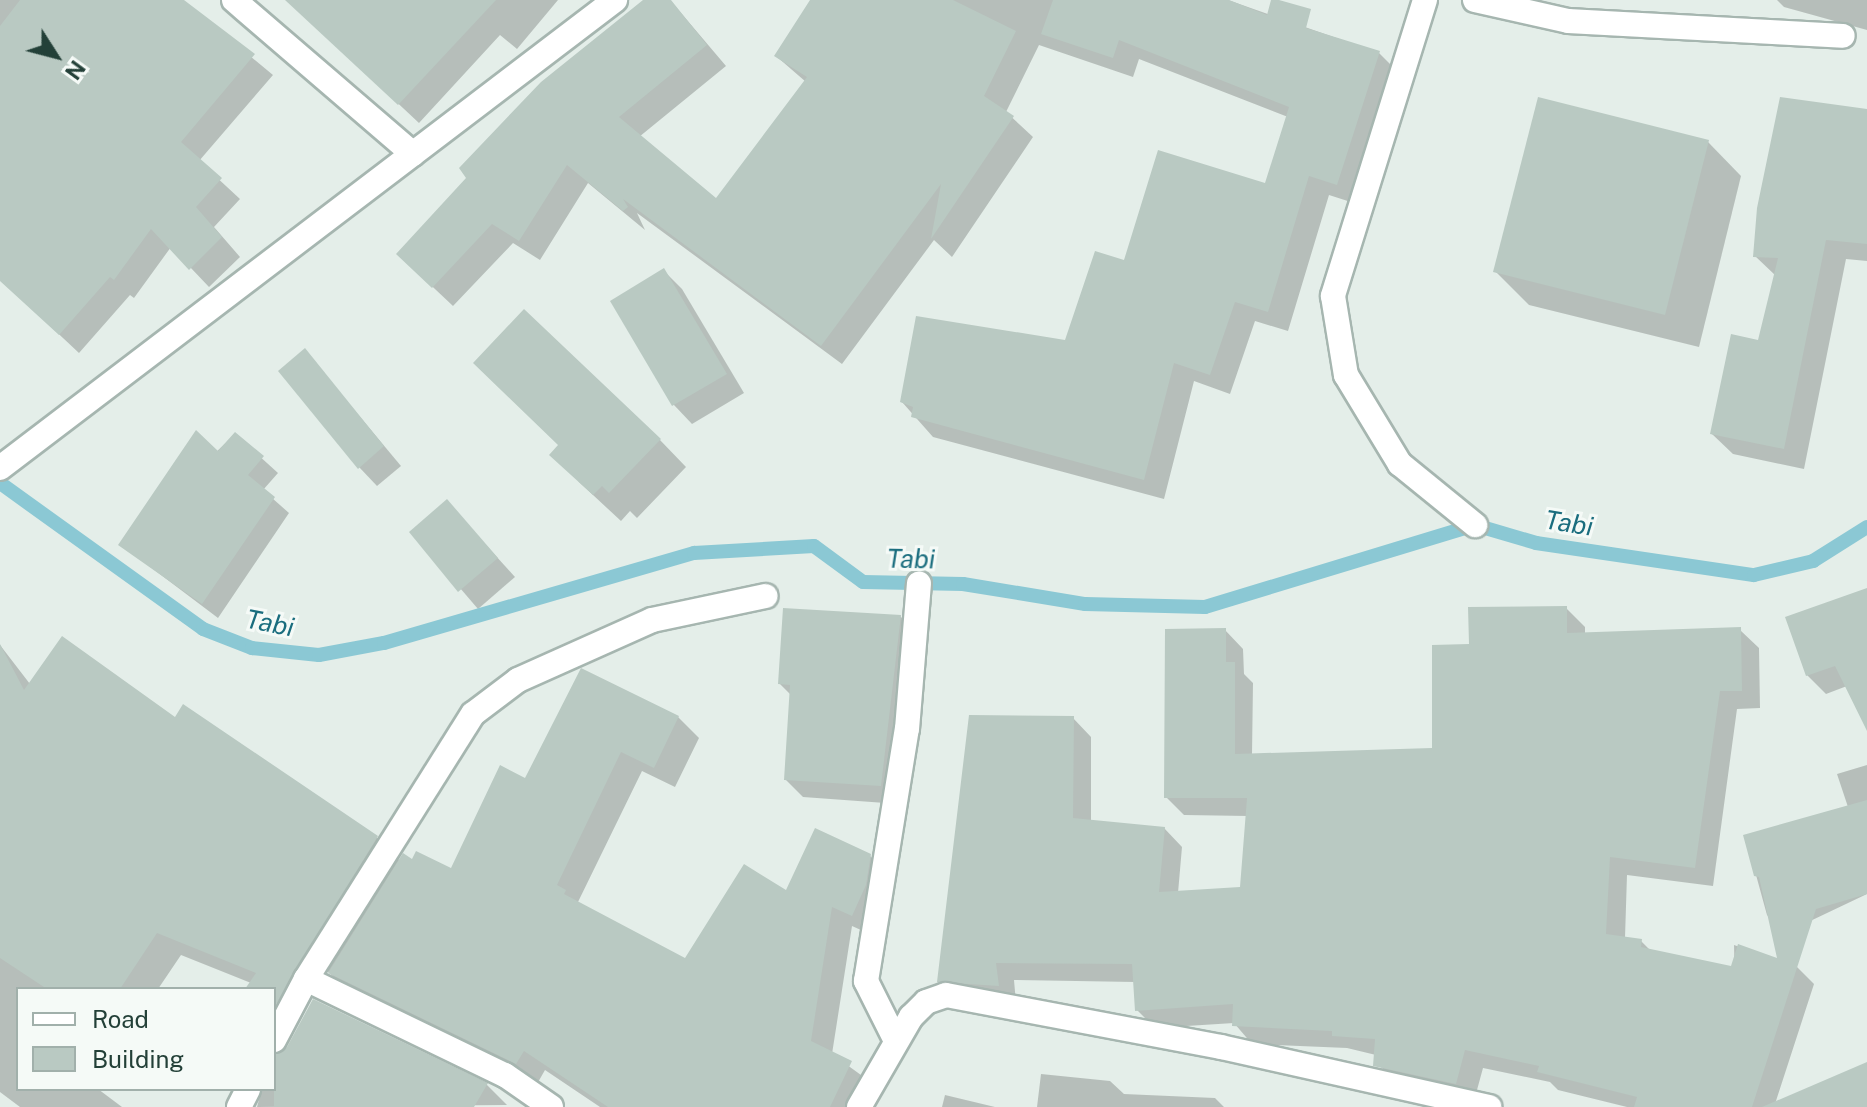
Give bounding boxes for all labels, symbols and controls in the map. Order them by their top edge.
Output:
north arrow [16,16,96,96]
text: N [60,56,91,85]
water label: Tabi [1543,504,1595,542]
water label: Tabi [886,543,936,575]
water label: Tabi [243,603,297,643]
legend [16,987,276,1091]
text: Road [92,1005,149,1033]
text: Building [92,1045,184,1073]

